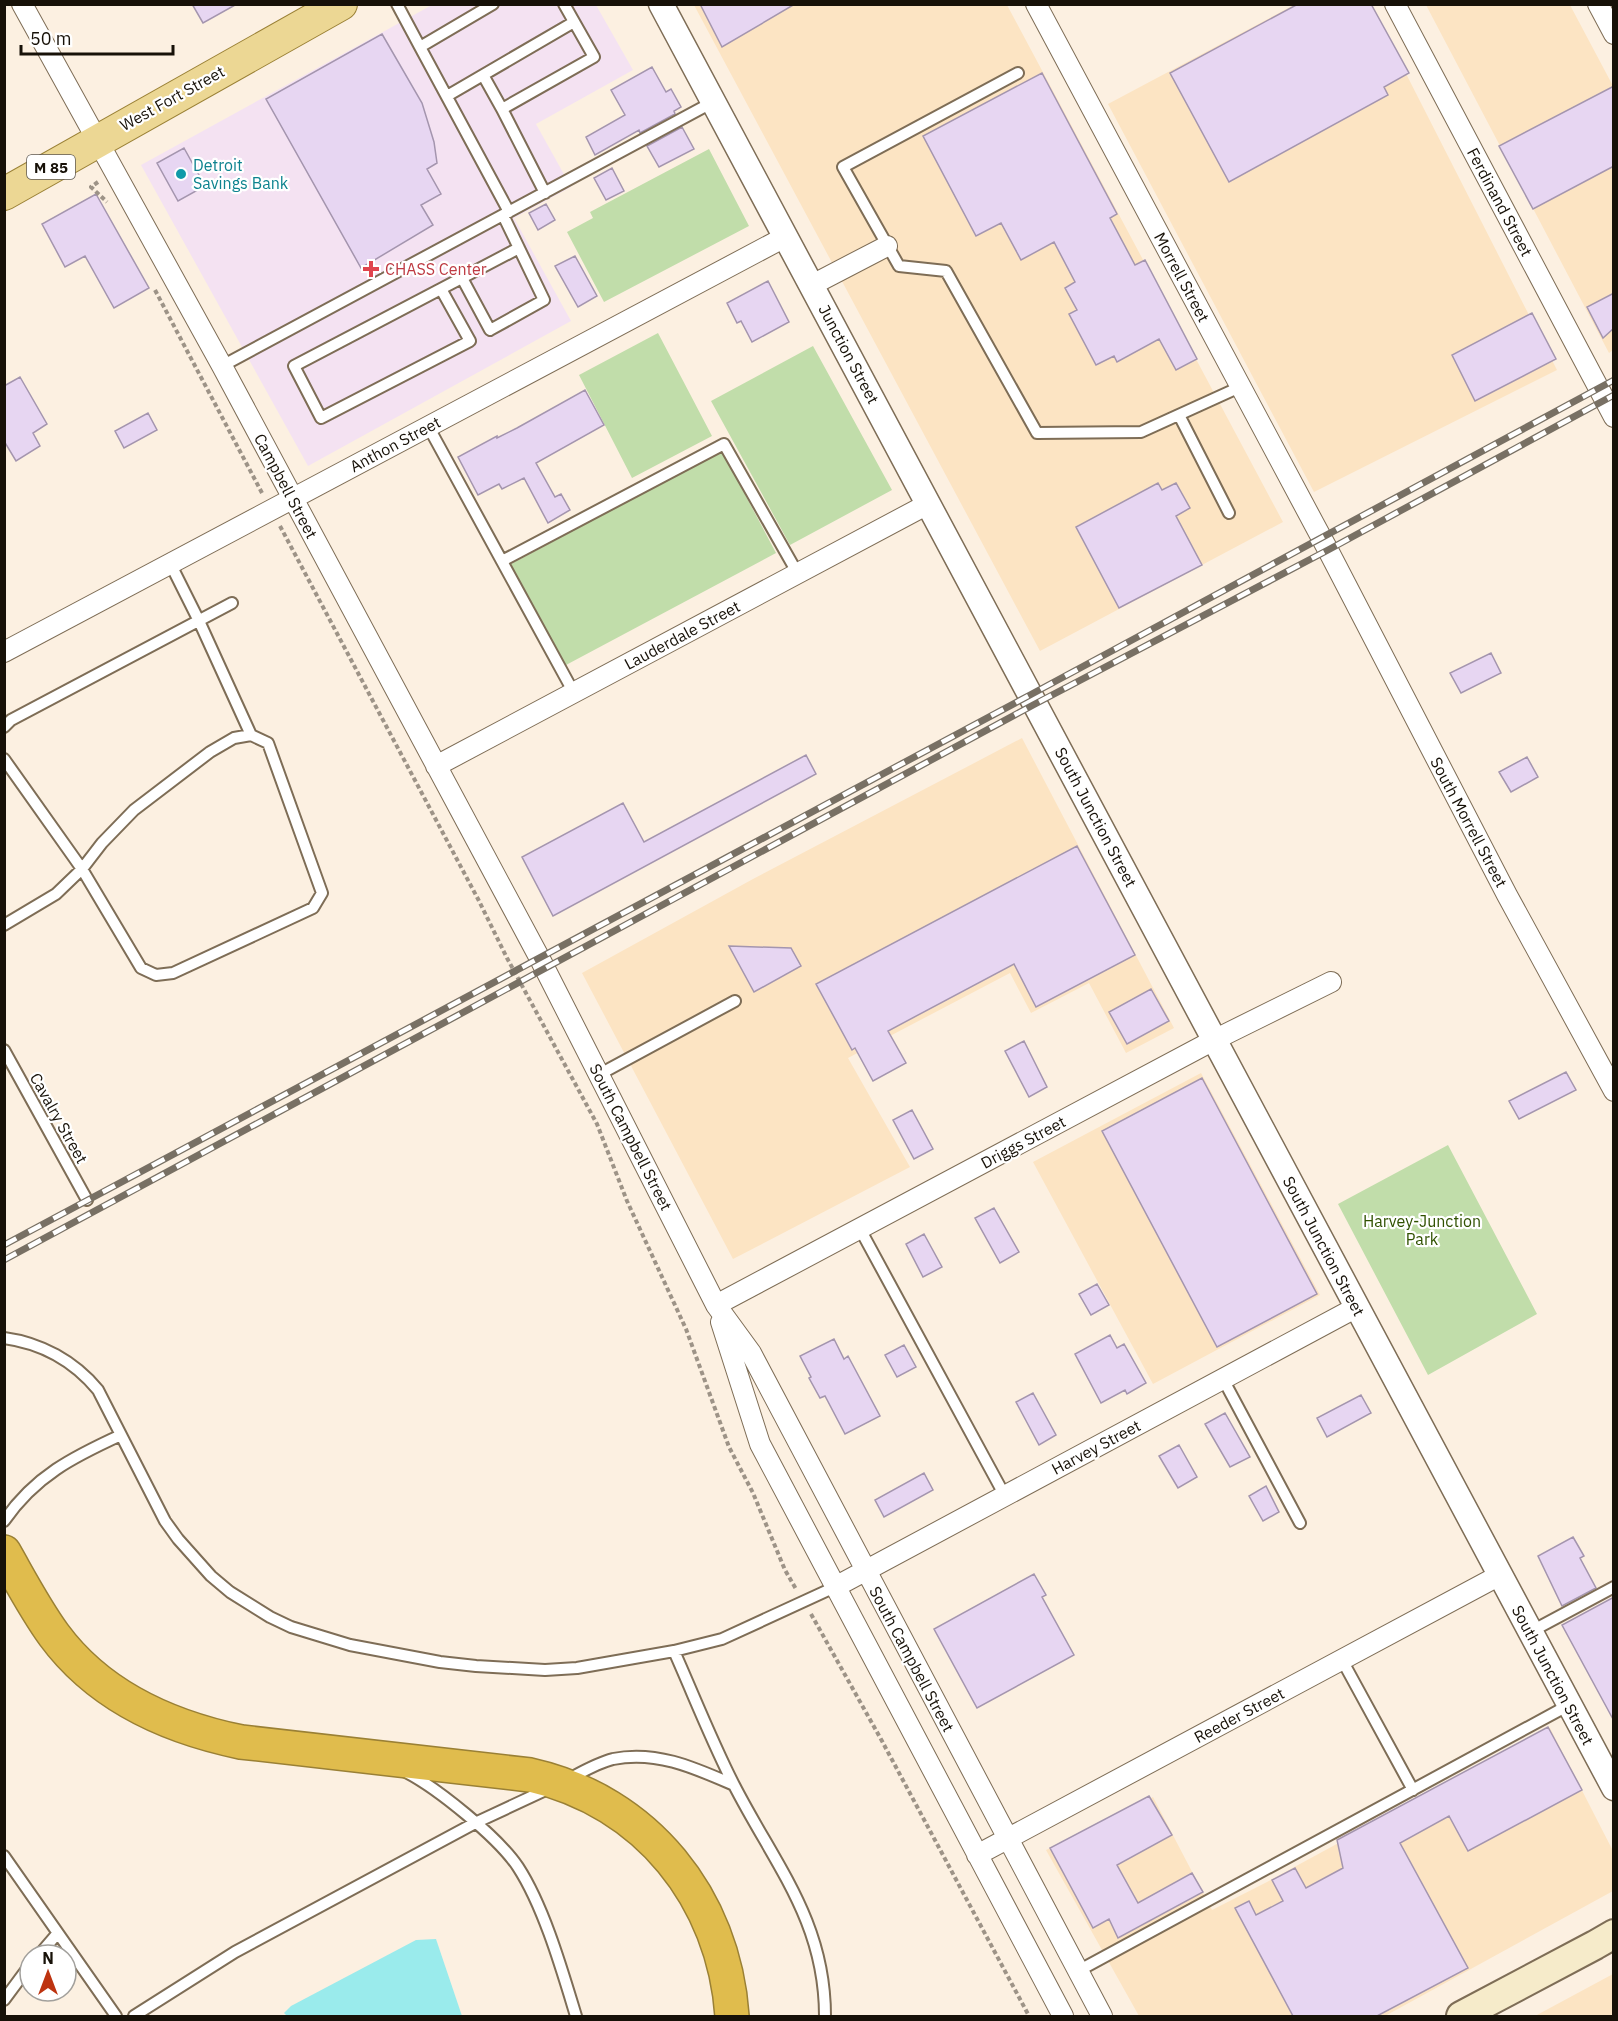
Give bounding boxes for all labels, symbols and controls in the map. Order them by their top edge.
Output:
scale bar [21,18,172,56]
text: 50 m [30,27,72,50]
street label: West Fort Street [116,61,228,135]
street label: Ferdinand Street [1463,144,1537,260]
road number: M 85 [27,155,75,179]
place label: Detroit Savings Bank [193,155,289,193]
marker: Detroit Savings Bank [174,167,188,181]
street label: Morrell Street [1150,229,1214,325]
place label: CHASS Center [385,259,487,279]
marker: CHASS Center [362,260,380,278]
street label: Junction Street [814,301,884,407]
street label: Anthon Street [346,412,444,476]
street label: Campbell Street [250,430,322,542]
street label: Lauderdale Street [621,596,743,674]
street label: South Junction Street [1051,744,1141,890]
street label: South Morrell Street [1426,754,1512,890]
street label: South Campbell Street [585,1060,677,1214]
street label: Cavalry Street [26,1069,92,1167]
street label: Driggs Street [977,1111,1069,1173]
street label: South Junction Street [1279,1173,1369,1319]
park label: Harvey-Junction Park [1363,1211,1481,1249]
street label: Harvey Street [1048,1415,1144,1479]
street label: South Campbell Street [865,1583,959,1735]
street label: South Junction Street [1508,1602,1598,1748]
street label: Reeder Street [1191,1683,1287,1747]
north arrow [18,1943,78,2003]
text: N [42,1948,54,1968]

